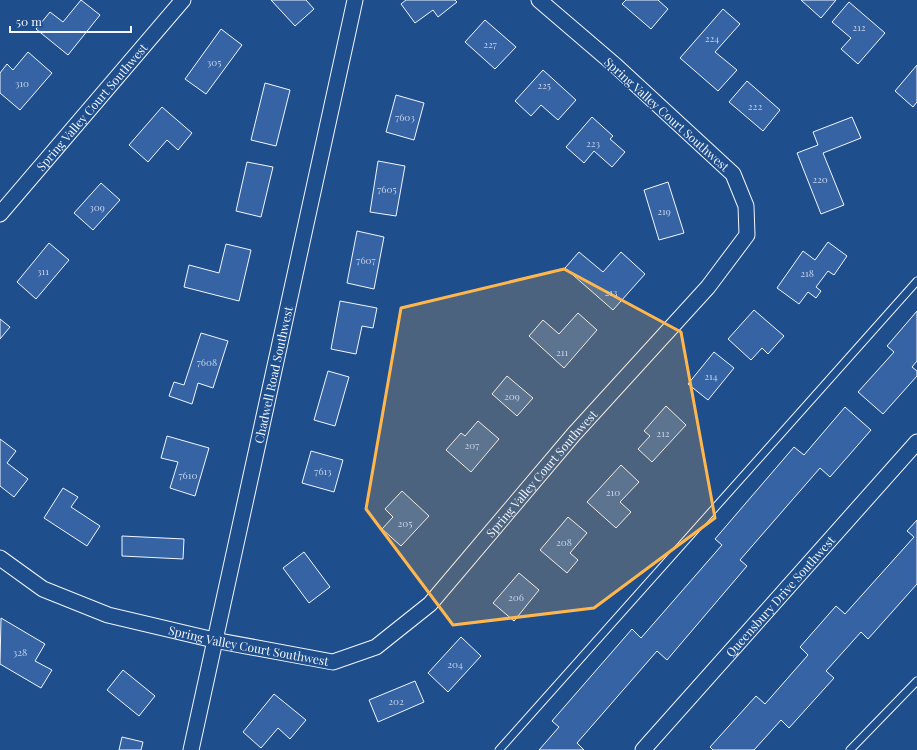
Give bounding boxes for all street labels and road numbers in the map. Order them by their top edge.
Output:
street label: Spring Valley Court Southwest [33,39,151,174]
street label: Spring Valley Court Southwest [601,54,733,175]
street label: Chadwell Road Southwest [250,304,296,445]
street label: Spring Valley Court Southwest [482,406,601,540]
street label: Queensbury Drive Southwest [722,532,839,660]
street label: Spring Valley Court Southwest [167,622,331,669]

